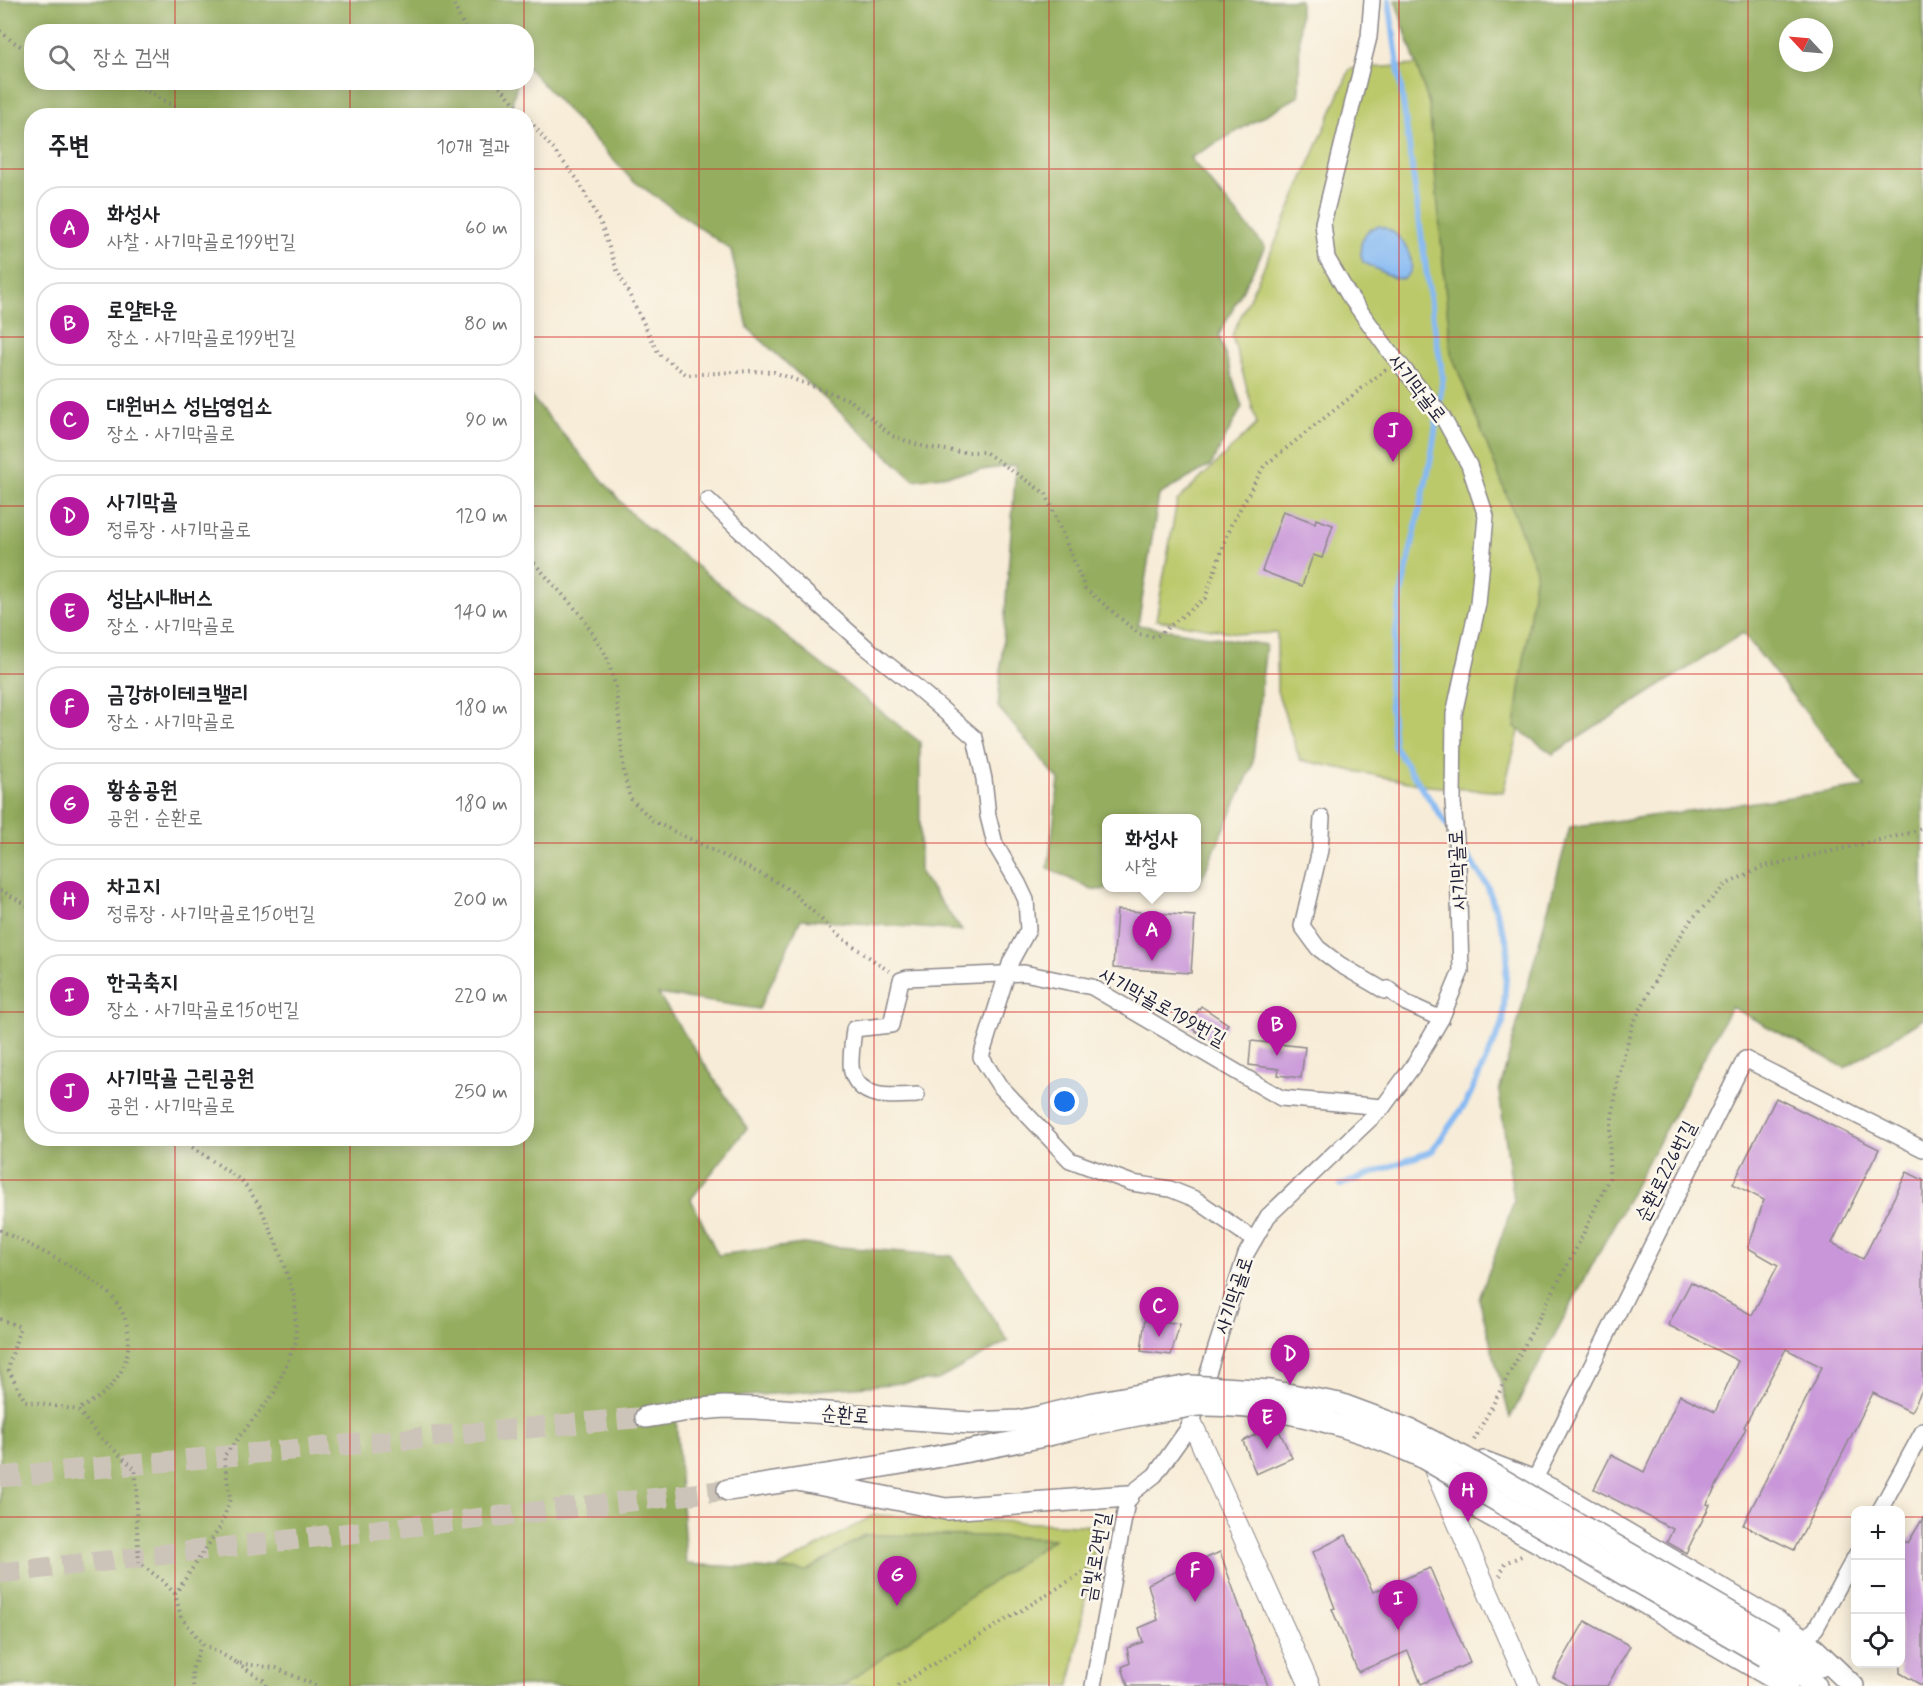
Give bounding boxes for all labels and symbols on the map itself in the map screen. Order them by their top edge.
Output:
north arrow [1779,18,1833,72]
street label: 사기막골로 [1381,349,1452,429]
pin: J [1374,412,1412,462]
street label: 사기막골로 [1443,829,1474,911]
pin: A [1132,912,1172,961]
street label: 사기막골로199번길 [1094,961,1231,1053]
pin: B [1258,1006,1296,1056]
your location [1050,1087,1079,1116]
street label: 순환로226번길 [1629,1116,1703,1227]
street label: 사기막골로 [1209,1253,1260,1338]
pin: C [1140,1288,1178,1337]
pin: D [1270,1336,1310,1385]
street label: 순환로 [820,1400,870,1431]
pin: E [1248,1400,1286,1449]
pin: H [1448,1472,1488,1522]
street label: 금빛로2번길 [1075,1510,1118,1604]
pin: F [1176,1552,1214,1602]
pin: G [878,1556,916,1606]
pin: I [1378,1580,1418,1630]

